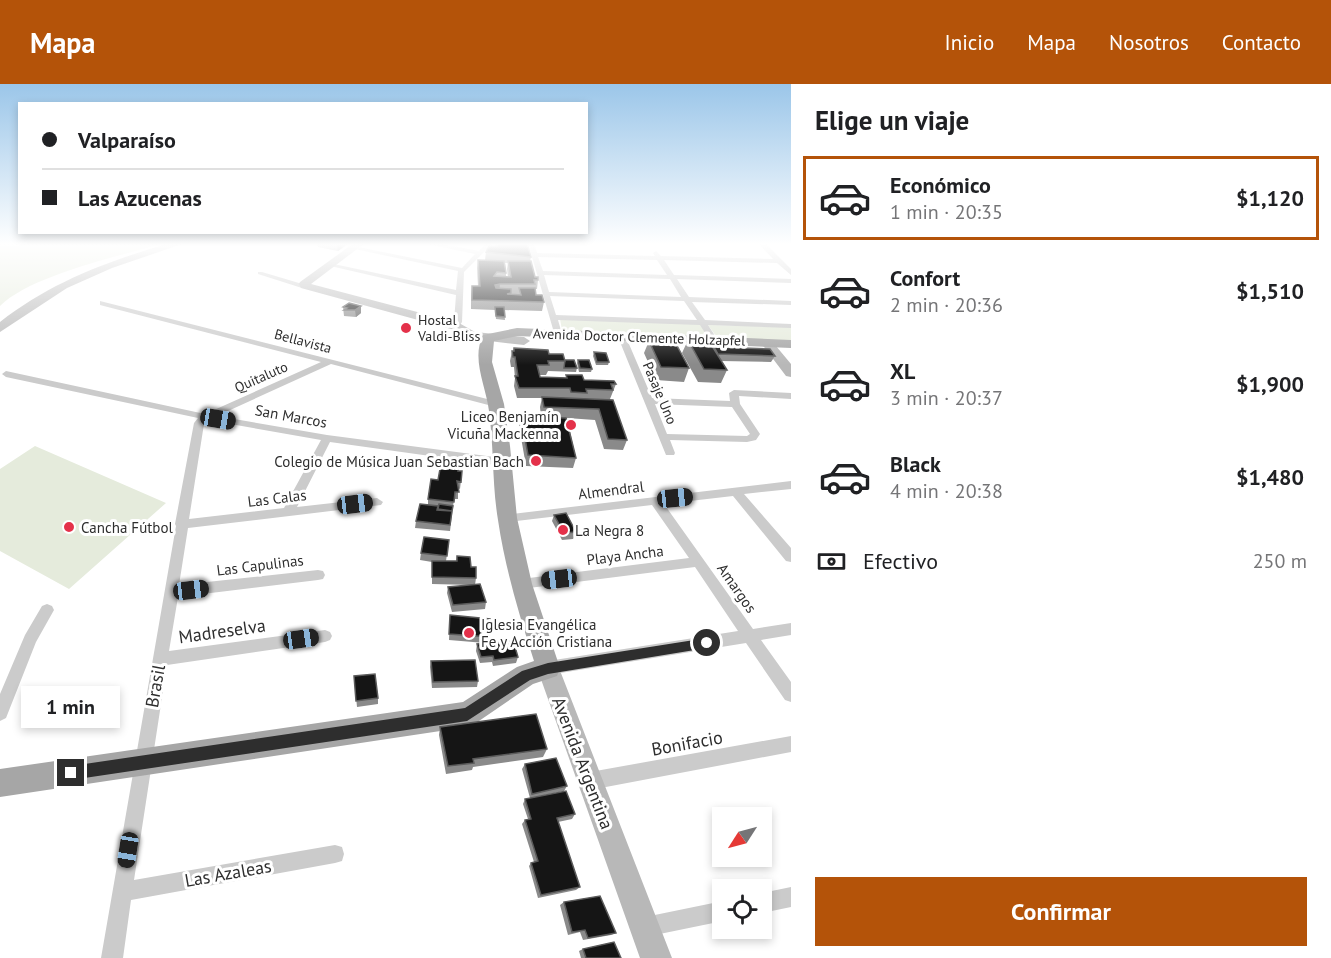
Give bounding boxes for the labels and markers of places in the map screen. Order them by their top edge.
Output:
place label: Hostal Valdi-Bliss [417,311,481,345]
marker: Hostal Valdi-Bliss [399,321,413,335]
place label: Liceo Benjamín Vicuña Mackenna [446,407,559,443]
marker: Liceo Benjamín Vicuña Mackenna [564,418,578,432]
place label: Colegio de Música Juan Sebastian Bach [274,452,524,471]
marker: Colegio de Música Juan Sebastian Bach [529,454,543,468]
place label: Cancha Fútbol [81,518,173,537]
marker: Cancha Fútbol [62,520,76,534]
place label: La Negra 8 [575,521,644,540]
marker: La Negra 8 [556,523,570,537]
place label: Iglesia Evangélica Fe y Acción Cristiana [481,615,612,651]
marker: Iglesia Evangélica Fe y Acción Cristiana [462,626,476,640]

